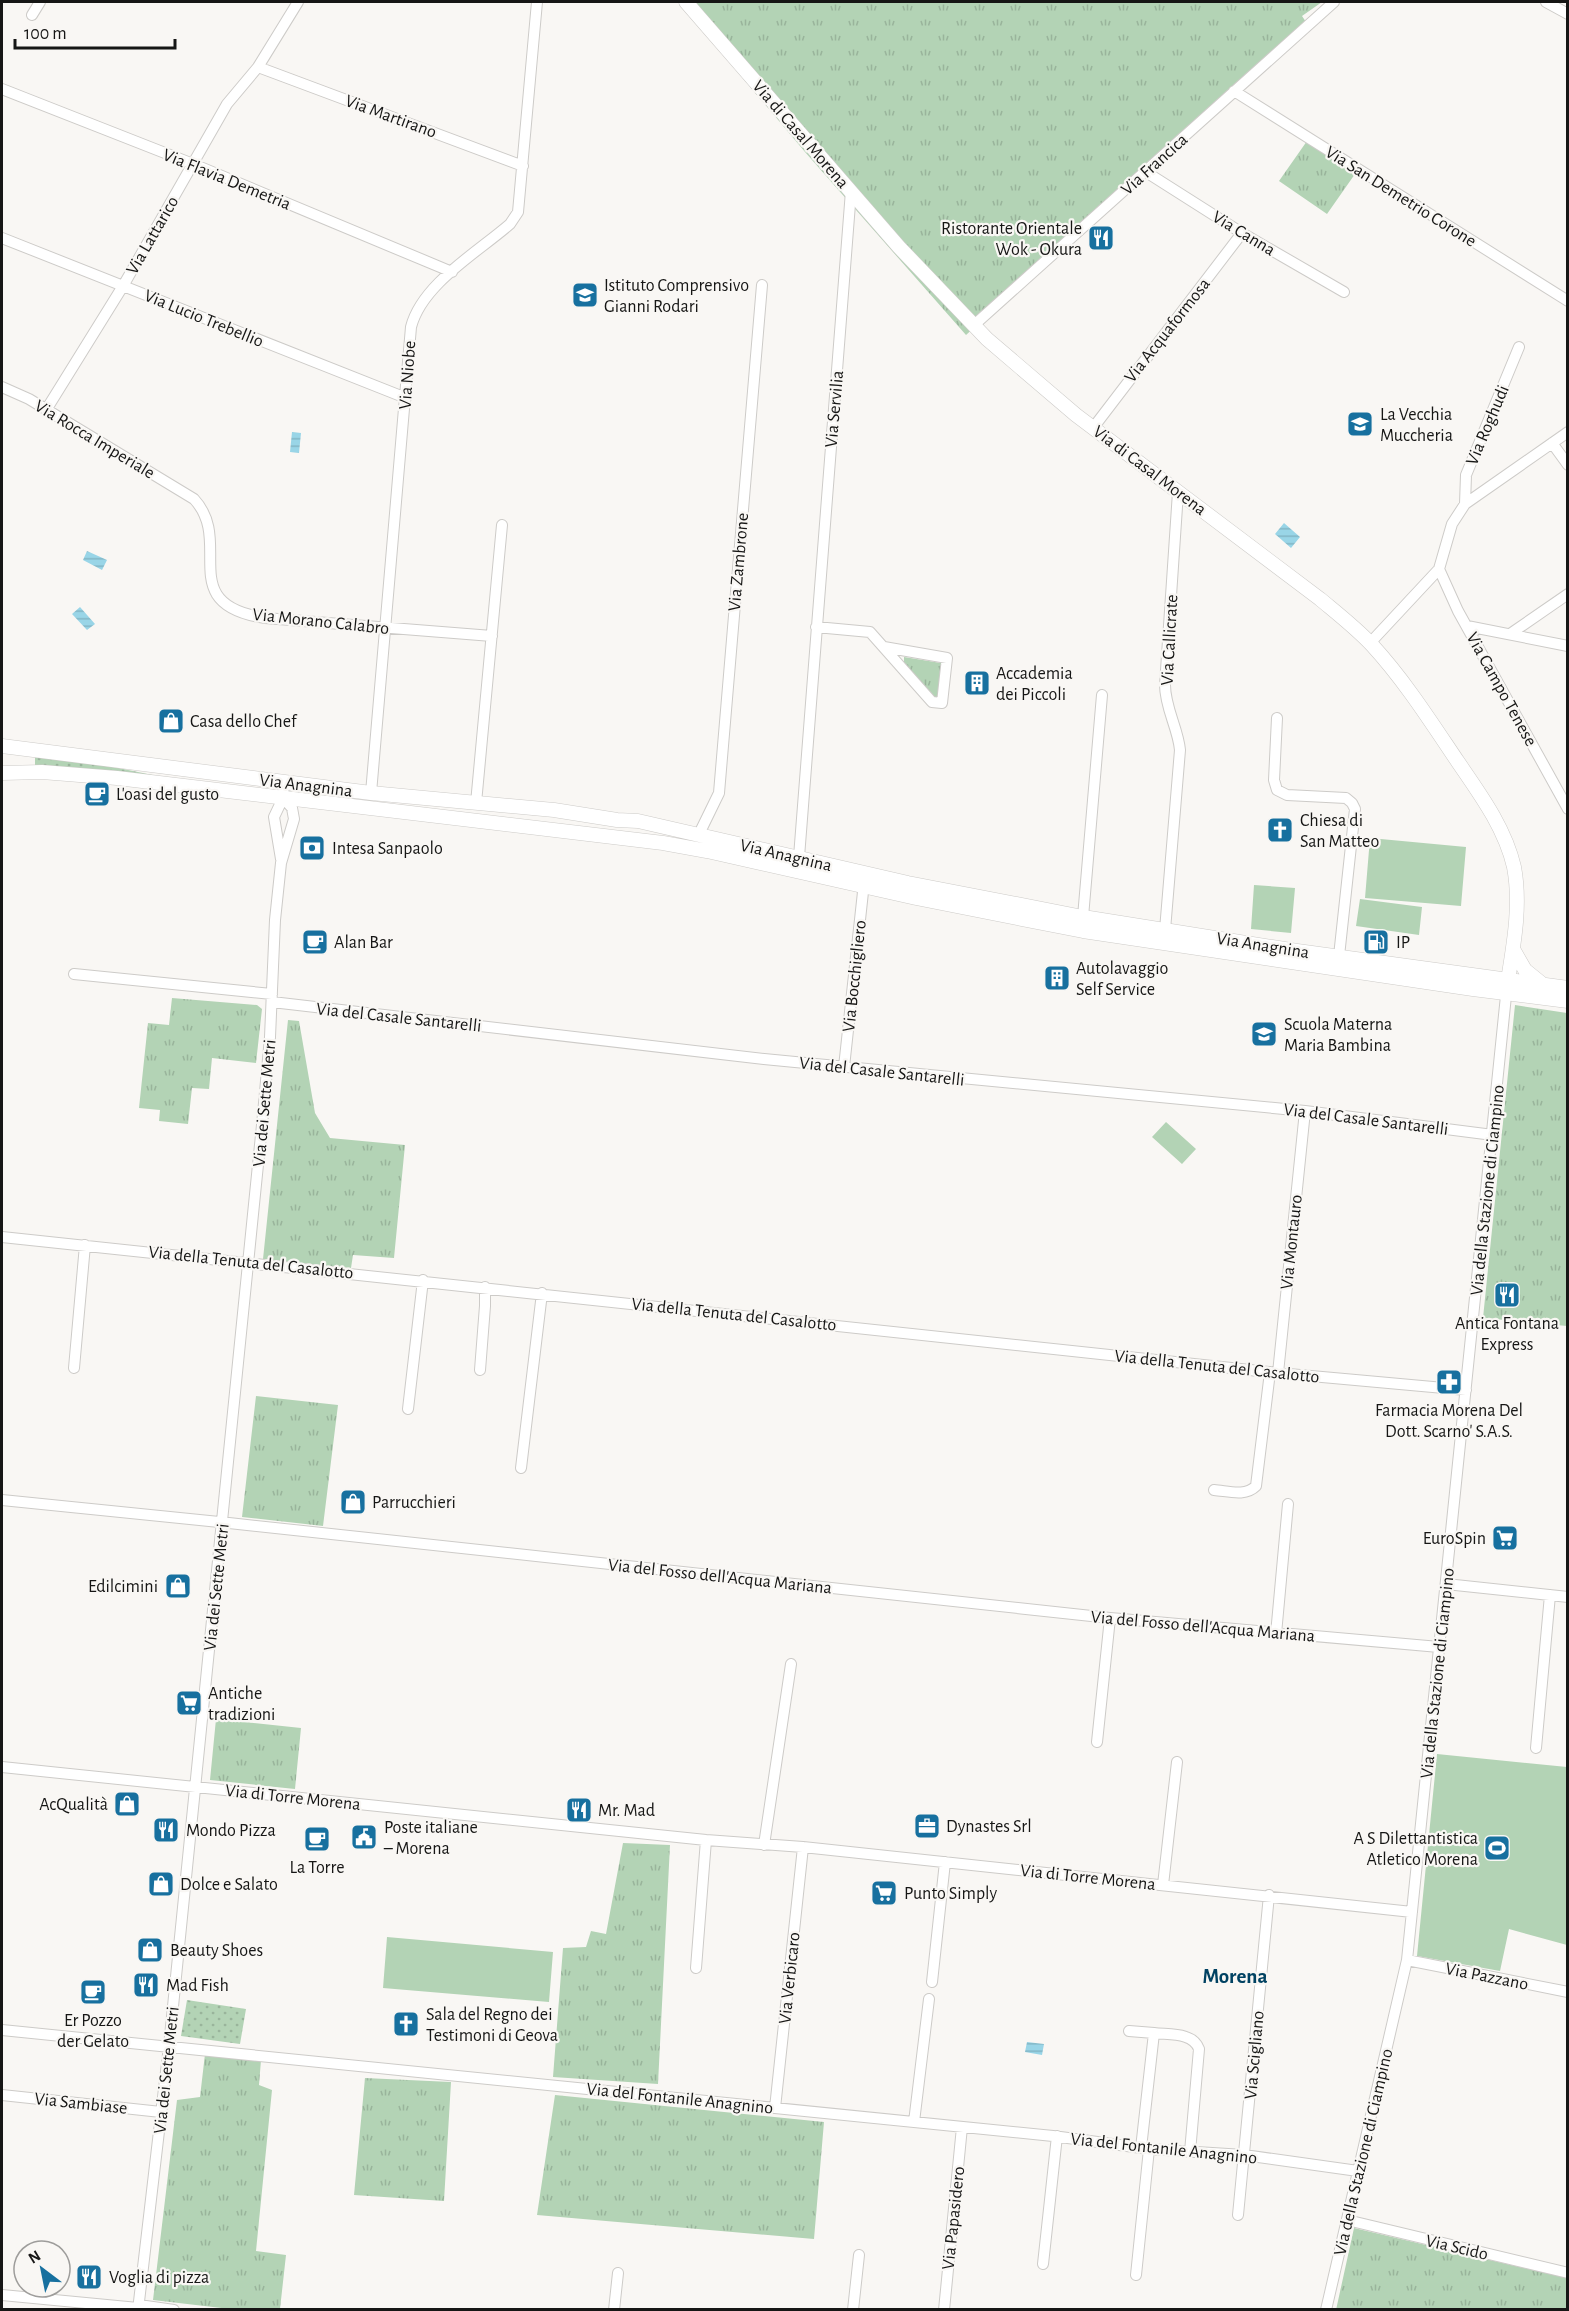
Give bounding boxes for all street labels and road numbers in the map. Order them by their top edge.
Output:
street label: Via di Casal Morena [749,77,852,192]
street label: Via Martirano [343,92,439,142]
street label: Via Francica [1118,131,1191,199]
street label: Via San Demetrio Corone [1322,143,1479,251]
street label: Via Flavia Demetria [160,146,293,214]
street label: Via Lattarico [123,193,183,278]
street label: Via Canna [1209,208,1278,260]
street label: Via Acquaformosa [1122,275,1214,386]
street label: Via Lucio Trebellio [141,287,266,351]
street label: Via Niobe [397,340,419,410]
street label: Via Servilia [823,370,847,448]
street label: Via Roghudi [1463,383,1513,468]
street label: Via Rocca Imperiale [31,397,158,483]
street label: Via di Casal Morena [1089,422,1209,519]
street label: Via Zambrone [726,512,752,612]
street label: Via Callicrate [1159,594,1181,686]
street label: Via Morano Calabro [252,606,390,638]
street label: Via Campo Tenese [1462,630,1540,749]
street label: Via Anagnina [258,771,353,801]
street label: Via Anagnina [738,837,833,875]
street label: Via Bocchigliero [840,919,870,1033]
street label: Via Anagnina [1215,930,1310,962]
street label: Via del Casale Santarelli [315,1000,482,1036]
street label: Via dei Sette Metri [250,1039,280,1167]
street label: Via del Casale Santarelli [798,1054,965,1090]
street label: Via della Stazione di Ciampino [1468,1084,1508,1296]
street label: Via del Casale Santarelli [1282,1101,1449,1139]
street label: Via Montauro [1278,1194,1306,1290]
street label: Via della Tenuta del Casalotto [147,1243,354,1283]
street label: Via della Tenuta del Casalotto [630,1295,837,1335]
street label: Via della Tenuta del Casalotto [1113,1347,1320,1387]
street label: Via dei Sette Metri [201,1523,233,1652]
street label: Via del Fosso dell'Acqua Mariana [607,1556,833,1598]
street label: Via della Stazione di Ciampino [1418,1567,1458,1779]
street label: Via del Fosso dell'Acqua Mariana [1090,1608,1316,1646]
street label: Via di Torre Morena [224,1782,361,1814]
street label: Via di Torre Morena [1019,1862,1156,1894]
street label: Via Verbicaro [776,1931,804,2025]
street label: Via Pazzano [1444,1960,1530,1994]
street label: Via dei Sette Metri [151,2006,183,2135]
street label: Via Scigliano [1242,2010,1268,2100]
street label: Via della Stazione di Ciampino [1331,2047,1397,2257]
street label: Via del Fontanile Anagnino [586,2080,774,2118]
street label: Via Sambiase [34,2090,128,2118]
street label: Via del Fontanile Anagnino [1070,2130,1258,2168]
street label: Via Papasidero [940,2165,968,2271]
street label: Via Scido [1424,2232,1490,2264]

